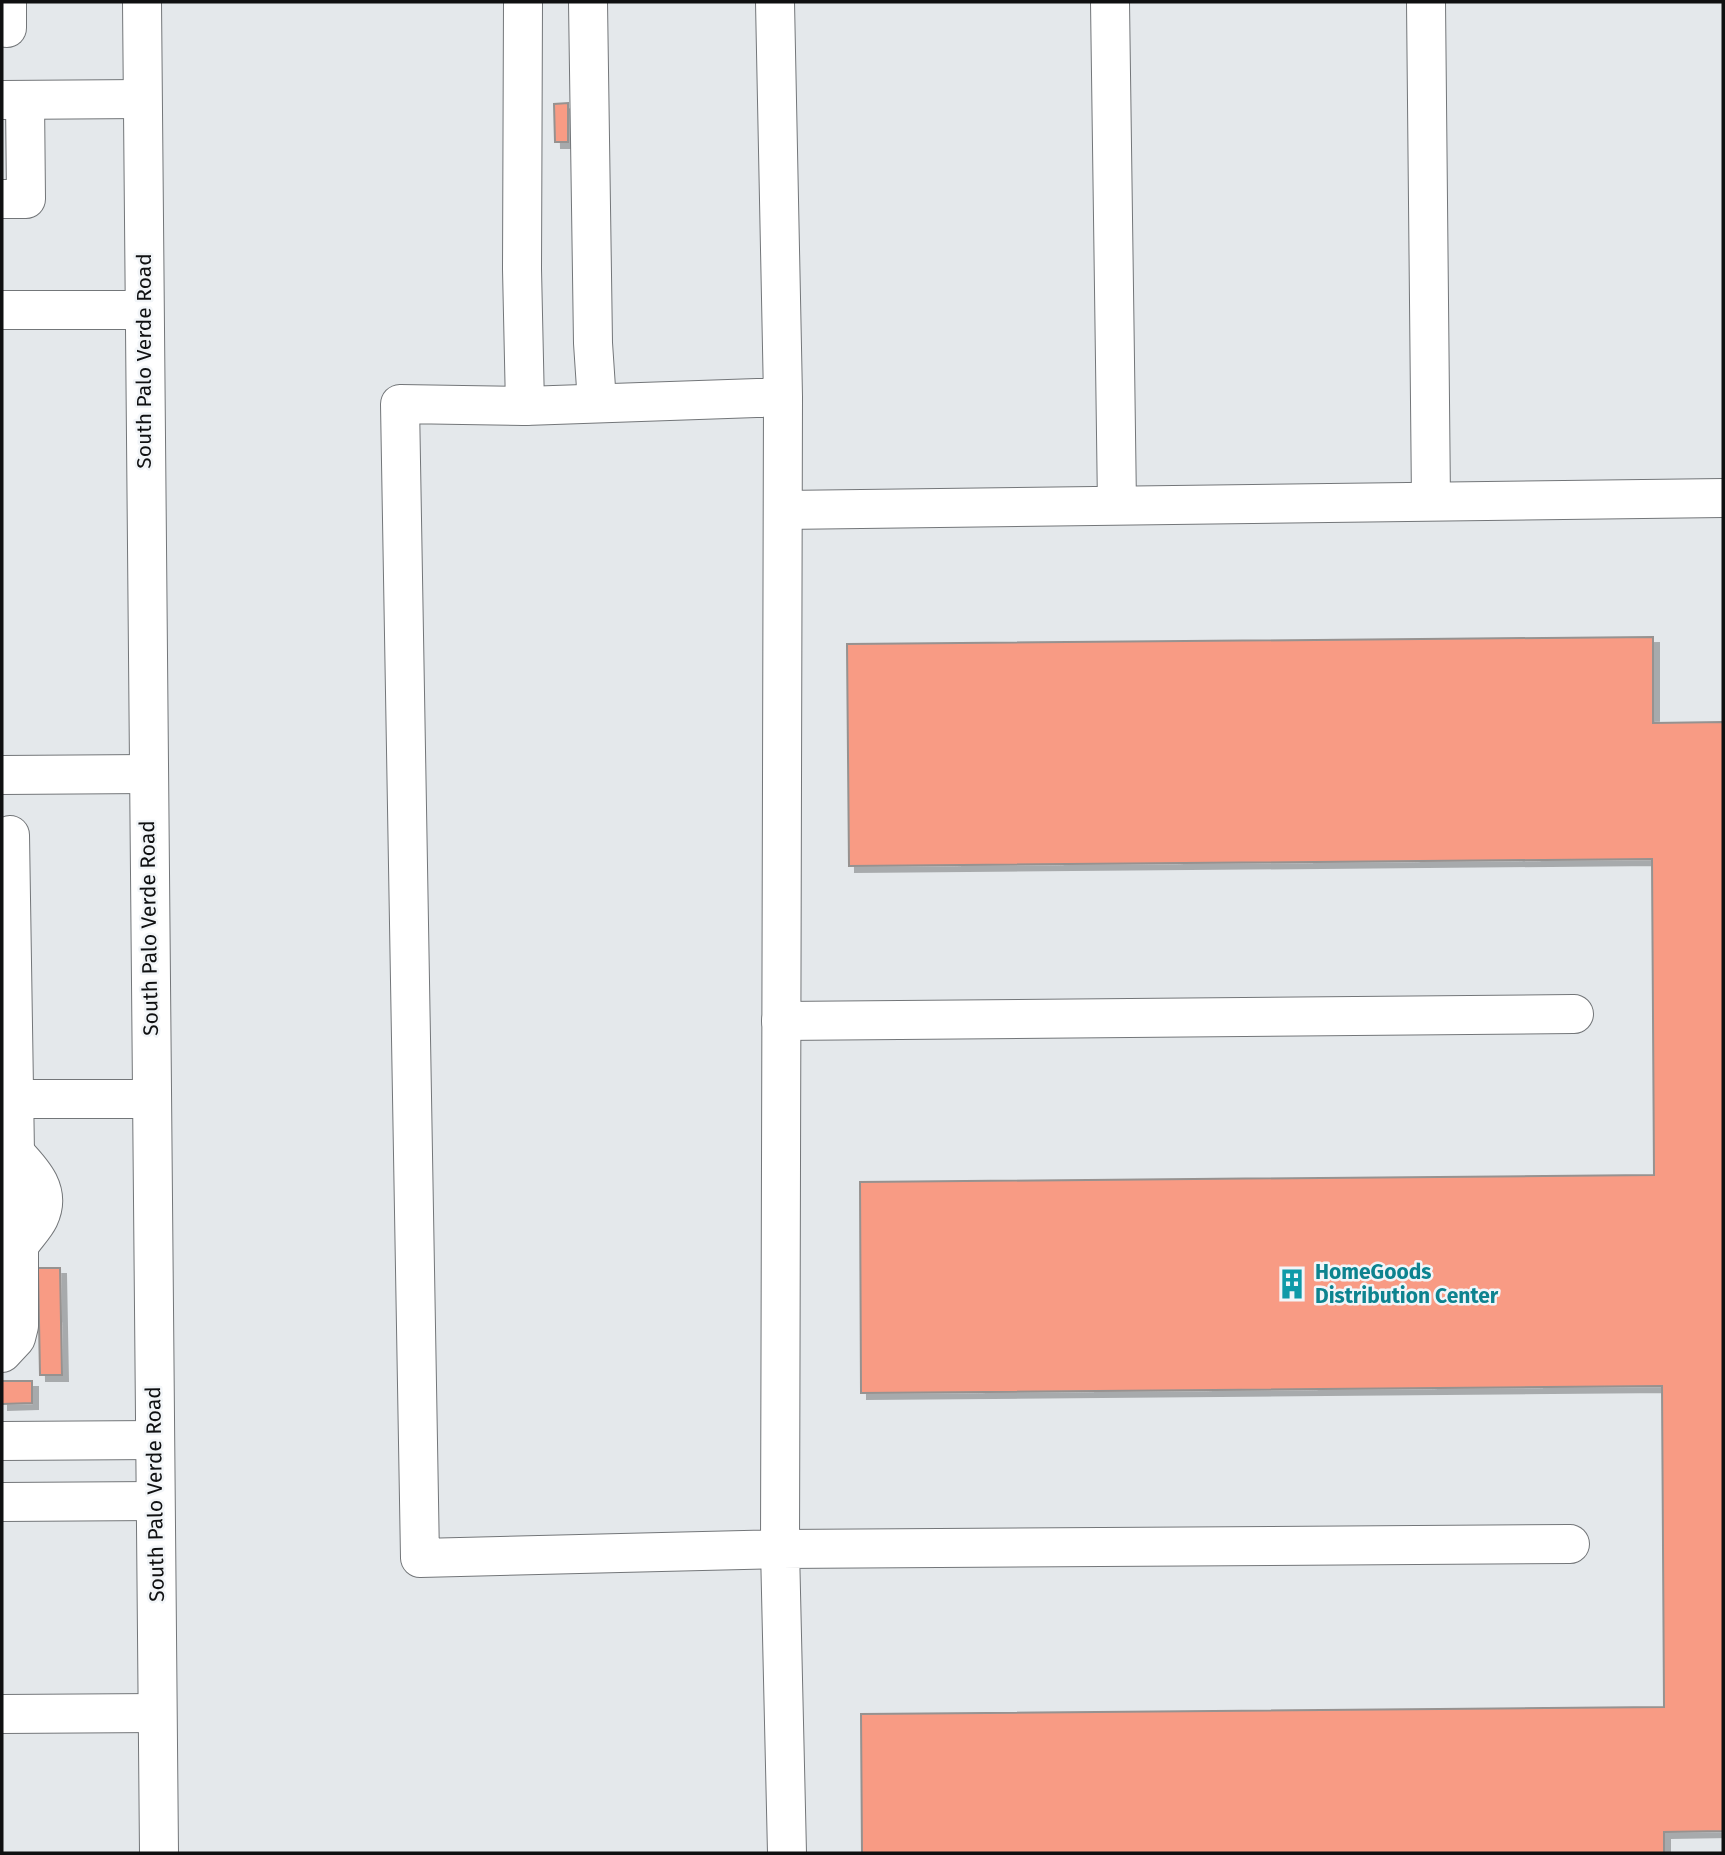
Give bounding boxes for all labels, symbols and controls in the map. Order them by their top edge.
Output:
street label: South Palo Verde Road [131,253,157,469]
street label: South Palo Verde Road [134,820,164,1036]
place label: HomeGoods Distribution Center [1315,1259,1499,1309]
building icon: HomeGoods Distribution Center [1275,1267,1309,1301]
street label: South Palo Verde Road [140,1386,170,1602]

